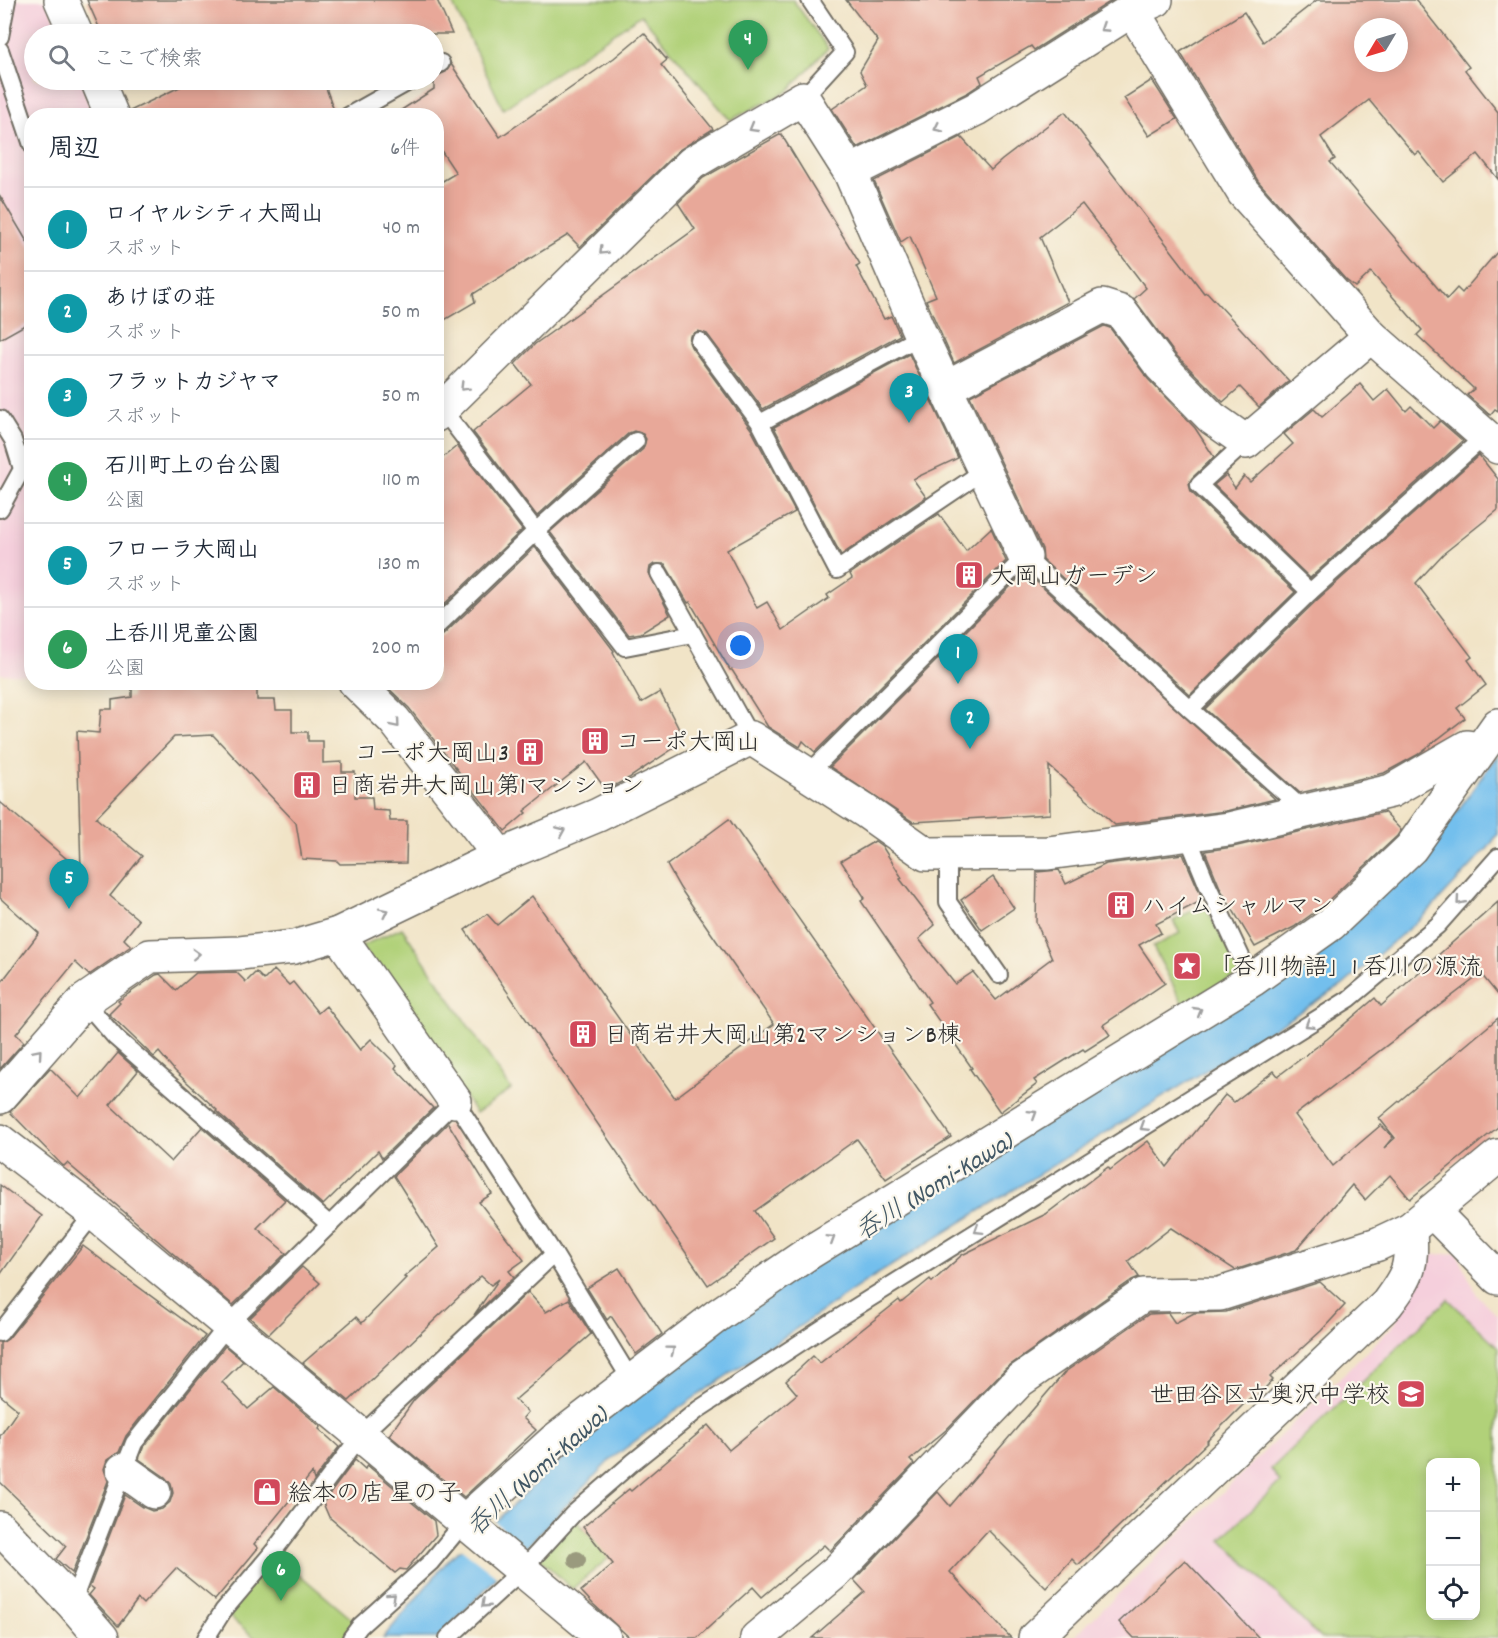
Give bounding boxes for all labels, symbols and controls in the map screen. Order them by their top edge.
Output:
north arrow [1354,18,1408,72]
pin: 4 [728,20,768,70]
one-way arrow [1100,20,1111,31]
search box [24,24,444,90]
icon: search [45,41,78,74]
text: ここで検索 [93,45,203,76]
one-way arrow [749,120,759,132]
one-way arrow [933,121,944,133]
text: 周辺 [48,132,100,169]
text: 6件 [390,136,420,164]
text: ロイヤルシティ大岡山 [105,200,323,231]
text: 1 [65,215,70,243]
text: 40 m [382,215,420,243]
text: スポット [105,236,185,264]
one-way arrow [600,243,611,254]
text: あけぼの荘 [105,284,216,315]
text: 2 [63,299,72,327]
text: 50 m [382,299,420,327]
text: スポット [105,320,185,348]
text: フラットカジヤマ [105,368,281,399]
pin: 3 [890,374,928,423]
one-way arrow [461,380,472,391]
text: 3 [63,383,72,411]
text: 50 m [382,383,420,411]
text: スポット [105,404,185,432]
text: 石川町上の台公園 [105,452,281,483]
text: 4 [63,467,72,495]
text: 110 m [382,467,420,495]
text: 公園 [105,488,145,516]
text: フローラ大岡山 [105,536,259,567]
text: 5 [63,551,72,579]
text: 130 m [378,551,420,579]
building icon: 大岡山ガーデン [953,559,985,591]
place label: 大岡山ガーデン [990,561,1158,595]
text: スポット [105,572,185,600]
text: 上呑川児童公園 [105,620,259,651]
your location [726,631,755,660]
pin: 1 [938,634,978,684]
text: 6 [63,635,72,663]
text: 200 m [371,635,420,663]
text: 公園 [105,656,145,684]
pin: 2 [950,700,990,749]
one-way arrow [389,717,400,728]
building icon: コーポ大岡山 [579,725,611,757]
place label: コーポ大岡山 [616,727,760,761]
building icon: コーポ大岡山3 [514,736,546,768]
place label: コーポ大岡山3 [354,738,509,772]
building icon: 日商岩井大岡山第1マンション [291,769,323,801]
place label: 日商岩井大岡山第1マンション [328,771,644,805]
one-way arrow [555,826,566,838]
pin: 5 [50,860,88,909]
building icon: ハイムシャルマン [1105,889,1137,921]
place label: ハイムシャルマン [1142,891,1334,925]
one-way arrow [1456,894,1467,905]
one-way arrow [377,908,388,920]
one-way arrow [192,948,201,961]
place icon: 「呑川物語」1 呑川の源流 [1171,950,1203,982]
place label: 「呑川物語」1 呑川の源流 [1208,952,1483,986]
one-way arrow [1192,1007,1203,1019]
one-way arrow [1305,1016,1315,1028]
building icon: 日商岩井大岡山第2マンションB棟 [567,1018,599,1050]
place label: 日商岩井大岡山第2マンションB棟 [604,1020,961,1054]
one-way arrow [31,1049,42,1060]
one-way arrow [1027,1109,1037,1121]
one-way arrow [1140,1120,1150,1132]
water label: 呑川 (Nomi-Kawa) [849,1124,1022,1251]
one-way arrow [974,1223,985,1234]
one-way arrow [825,1234,835,1246]
one-way arrow [665,1346,676,1357]
school or university icon: 世田谷区立奥沢中学校 [1395,1378,1427,1410]
place label: 世田谷区立奥沢中学校 [1150,1380,1390,1414]
water label: 呑川 (Nomi-Kawa) [459,1398,619,1547]
map controls [1426,1458,1480,1620]
button: + [1426,1458,1480,1512]
shop icon: 絵本の店 星の子 [251,1476,283,1508]
place label: 絵本の店 星の子 [288,1478,462,1512]
button: − [1426,1512,1480,1566]
pin: 6 [262,1552,300,1601]
button: locate [1426,1566,1480,1620]
one-way arrow [386,1593,396,1604]
one-way arrow [481,1596,492,1607]

